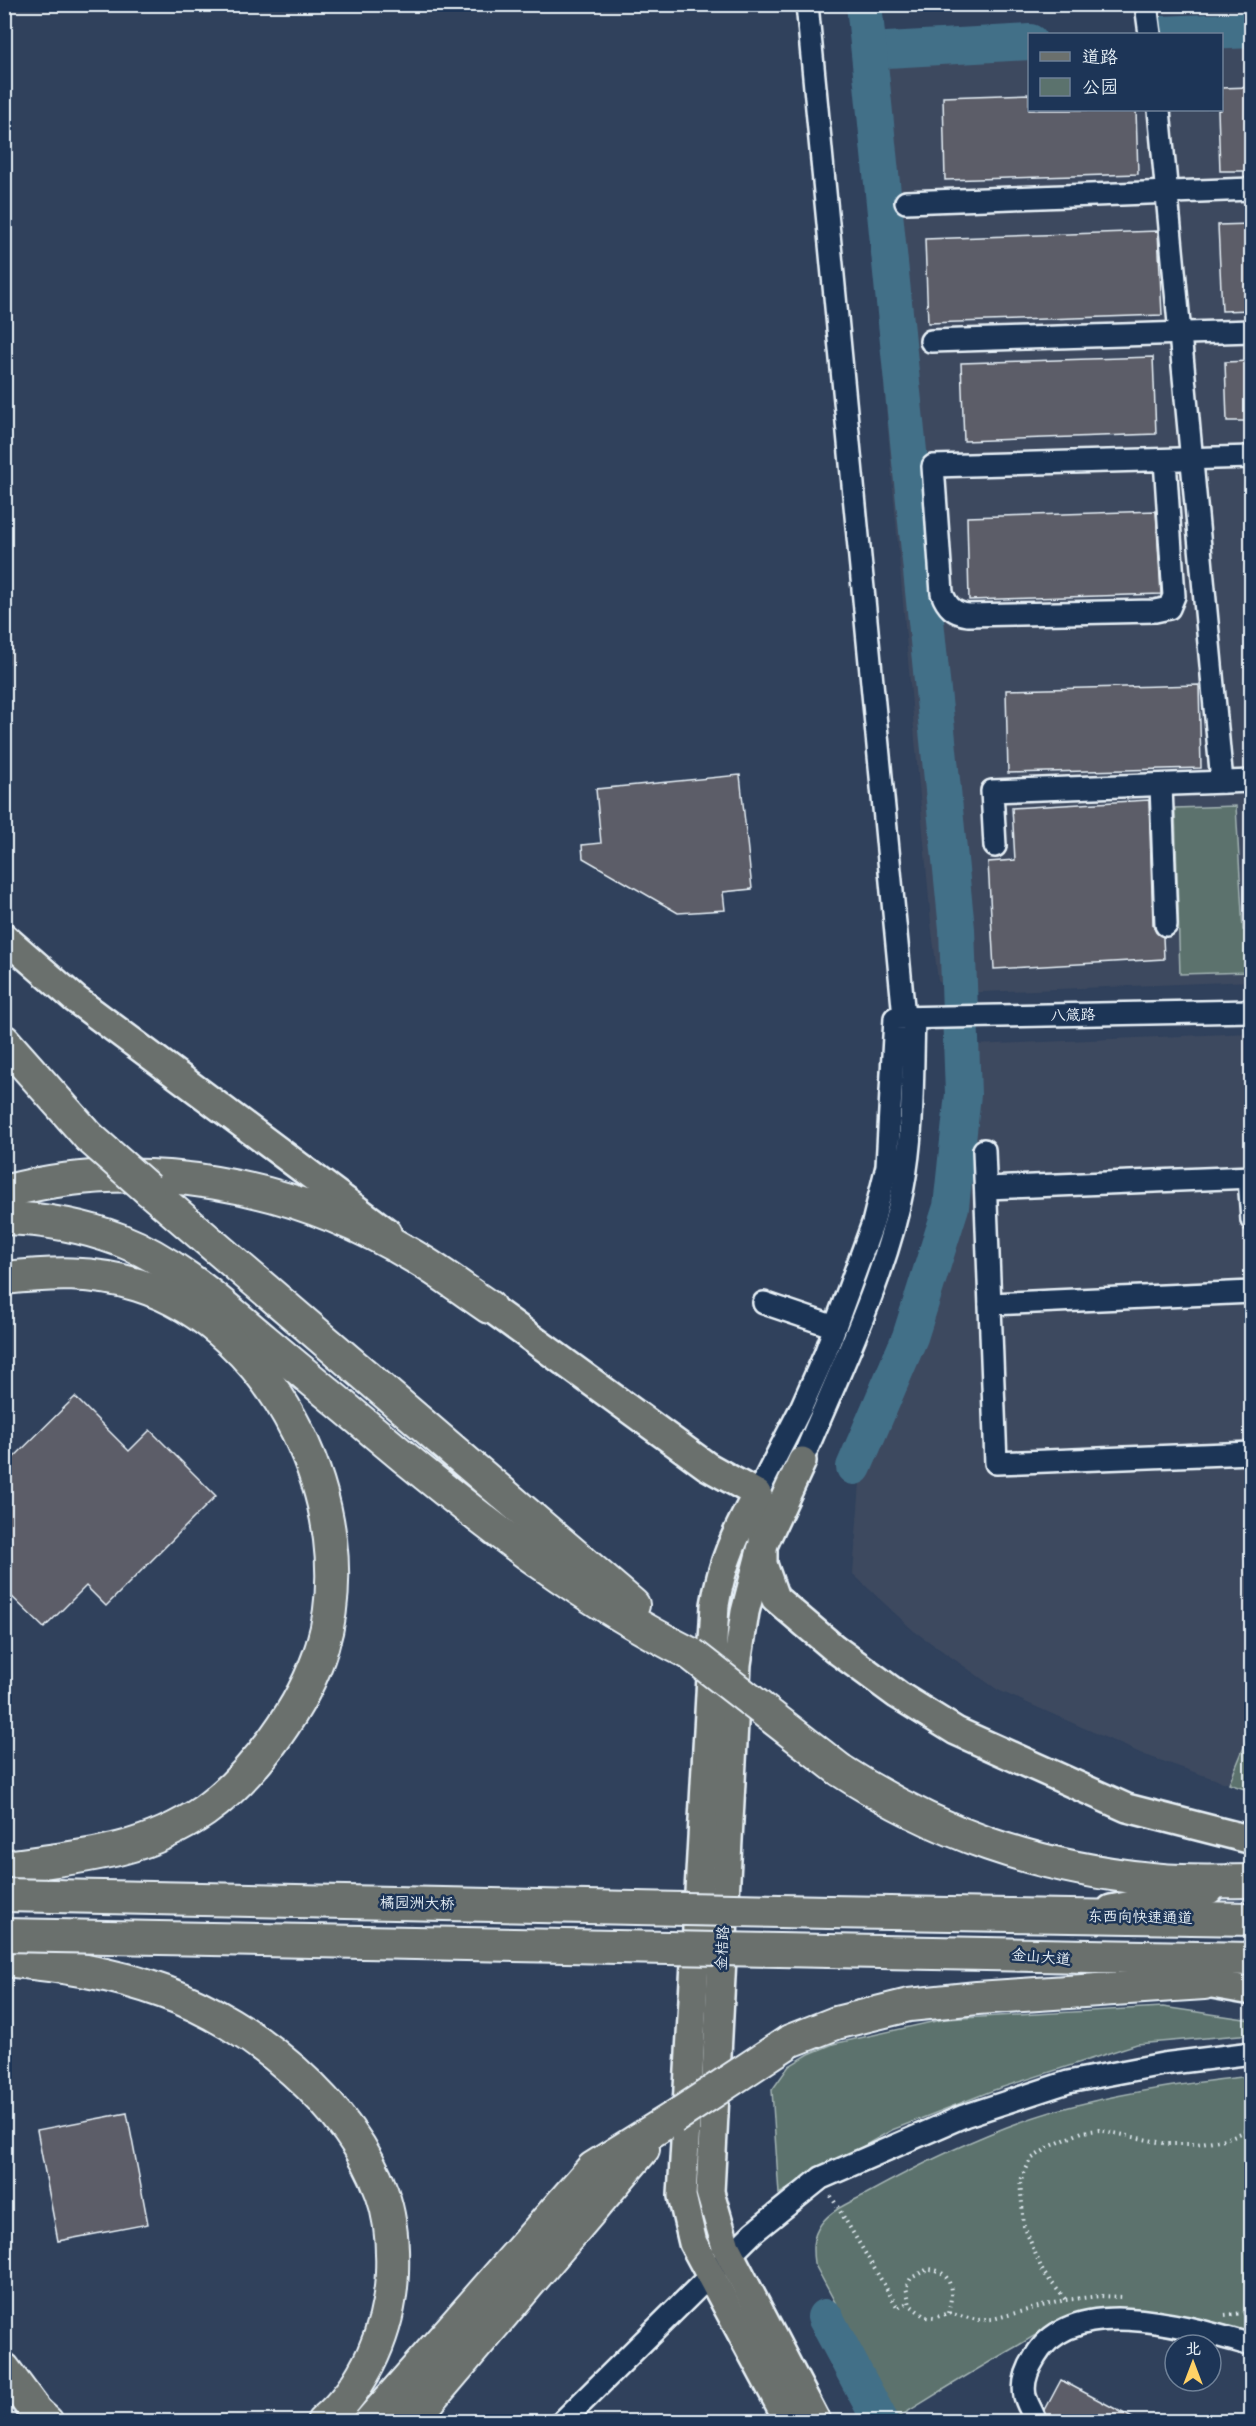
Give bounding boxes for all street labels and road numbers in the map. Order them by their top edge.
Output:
street label: 八箴路 [1050,1006,1096,1025]
street label: 橘园洲大桥 [379,1893,455,1914]
street label: 东西向快速通道 [1087,1907,1193,1928]
street label: 金桔路 [712,1925,733,1971]
street label: 金山大道 [1010,1945,1072,1970]

